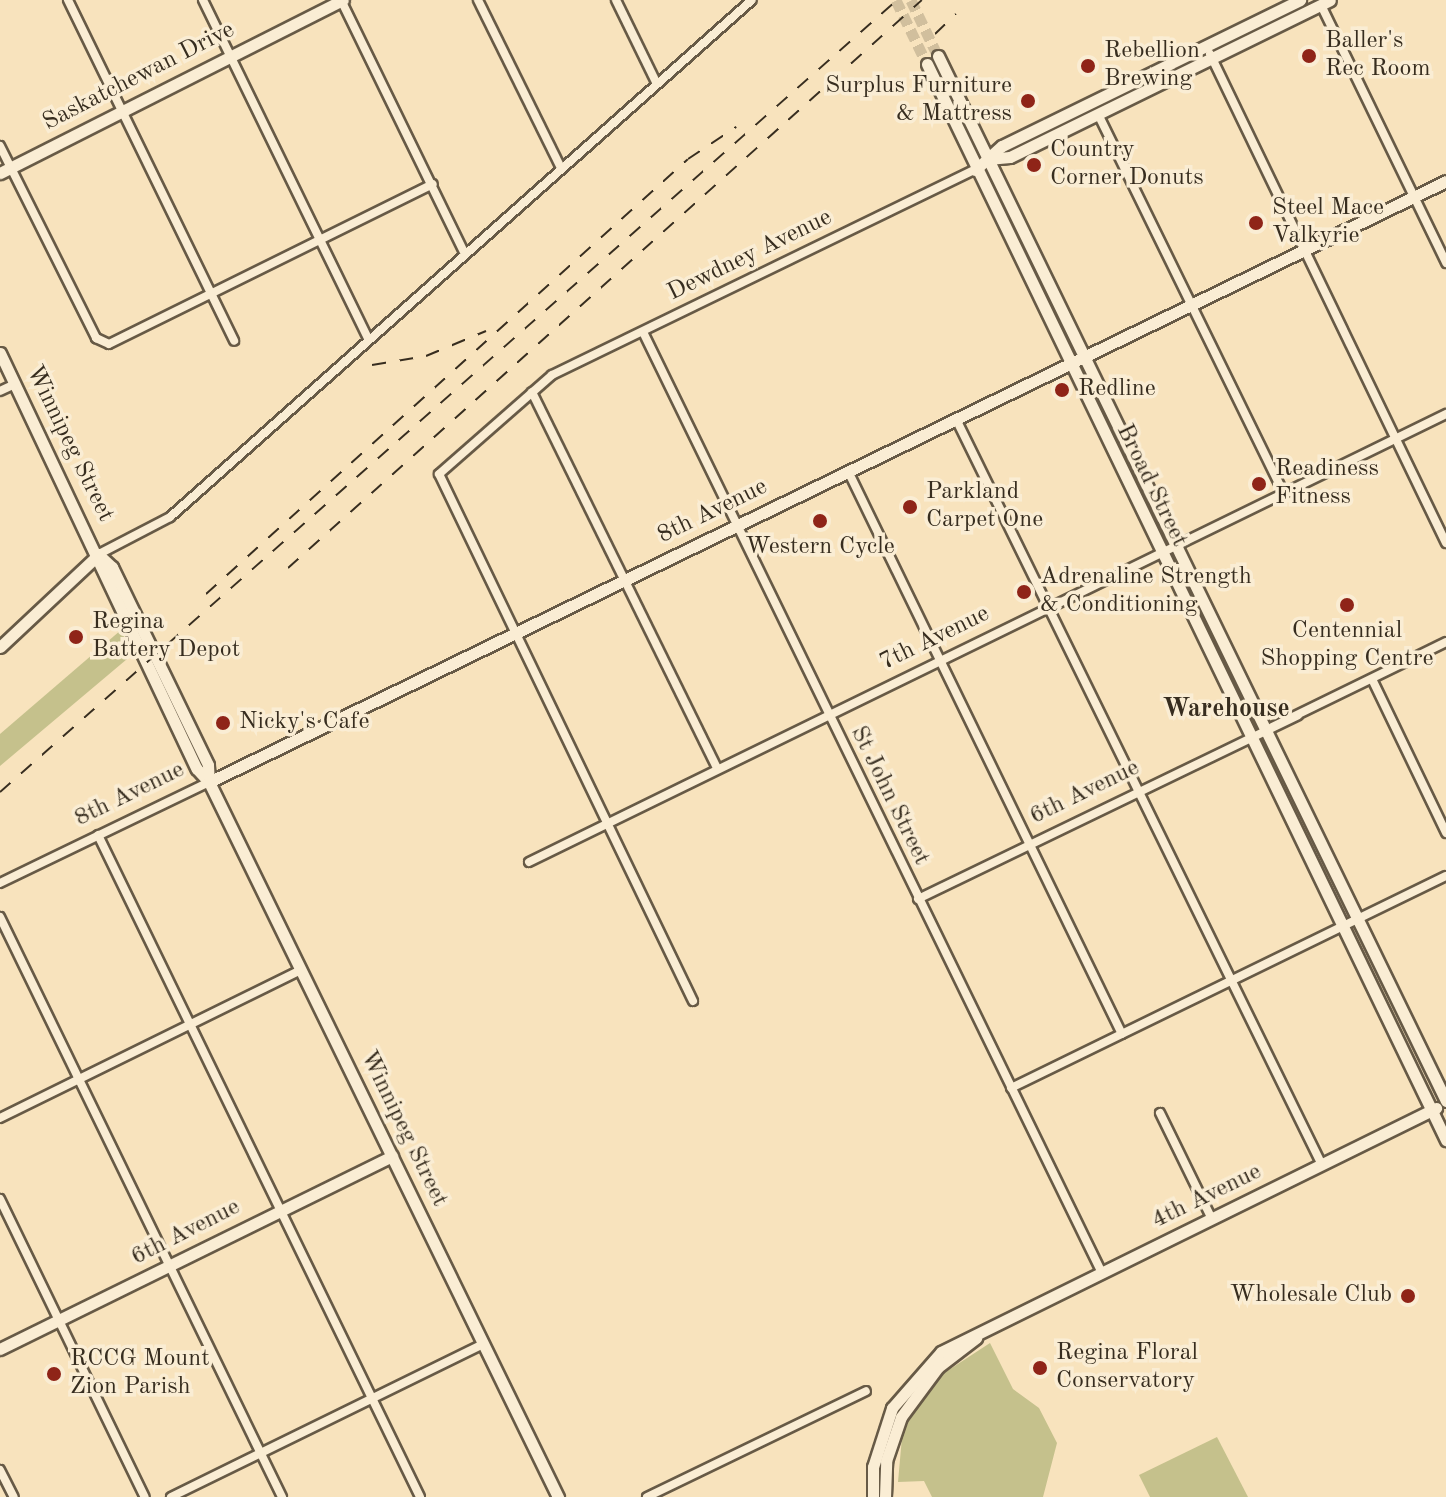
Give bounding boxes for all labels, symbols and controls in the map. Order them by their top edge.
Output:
street label: Saskatchewan Drive [38,16,240,138]
place label: Baller's Rec Room [1325,28,1430,84]
place label: Rebellion Brewing [1104,38,1200,94]
marker: Baller's Rec Room [1300,47,1318,65]
marker: Rebellion Brewing [1079,57,1097,75]
place label: Surplus Furniture & Mattress [825,73,1012,129]
marker: Surplus Furniture & Mattress [1019,92,1037,110]
place label: Country Corner Donuts [1050,137,1204,193]
marker: Country Corner Donuts [1025,156,1043,174]
place label: Steel Mace Valkyrie [1272,195,1384,251]
street label: Dewdney Avenue [663,204,837,308]
marker: Steel Mace Valkyrie [1247,214,1265,232]
street label: Winnipeg Street [19,361,119,527]
place label: Redline [1078,376,1156,404]
marker: Redline [1053,381,1071,399]
street label: Broad Street [1109,420,1193,552]
place label: Readiness Fitness [1275,456,1379,512]
street label: 8th Avenue [654,473,772,551]
marker: Readiness Fitness [1250,475,1268,493]
place label: Parkland Carpet One [926,479,1043,535]
marker: Parkland Carpet One [901,498,919,516]
marker: Western Cycle [811,512,829,530]
place label: Western Cycle [745,534,895,562]
place label: Adrenaline Strength & Conditioning [1040,564,1252,620]
marker: Adrenaline Strength & Conditioning [1015,583,1033,601]
marker: Centennial Shopping Centre [1338,596,1356,614]
street label: 7th Avenue [876,600,994,678]
place label: Regina Battery Depot [92,609,240,665]
place label: Centennial Shopping Centre [1260,618,1434,674]
marker: Regina Battery Depot [67,628,85,646]
district label: Warehouse [1162,694,1290,726]
place label: Nicky's Cafe [239,709,369,737]
marker: Nicky's Cafe [214,714,232,732]
street label: St John Street [843,722,935,870]
street label: 6th Avenue [1026,754,1144,832]
street label: 8th Avenue [71,756,189,834]
street label: Winnipeg Street [353,1046,453,1212]
street label: 4th Avenue [1148,1158,1266,1236]
street label: 6th Avenue [127,1193,245,1273]
place label: Wholesale Club [1230,1282,1392,1310]
marker: Wholesale Club [1399,1287,1417,1305]
place label: Regina Floral Conservatory [1056,1340,1198,1396]
place label: RCCG Mount Zion Parish [70,1346,210,1402]
marker: Regina Floral Conservatory [1031,1359,1049,1377]
marker: RCCG Mount Zion Parish [45,1365,63,1383]

